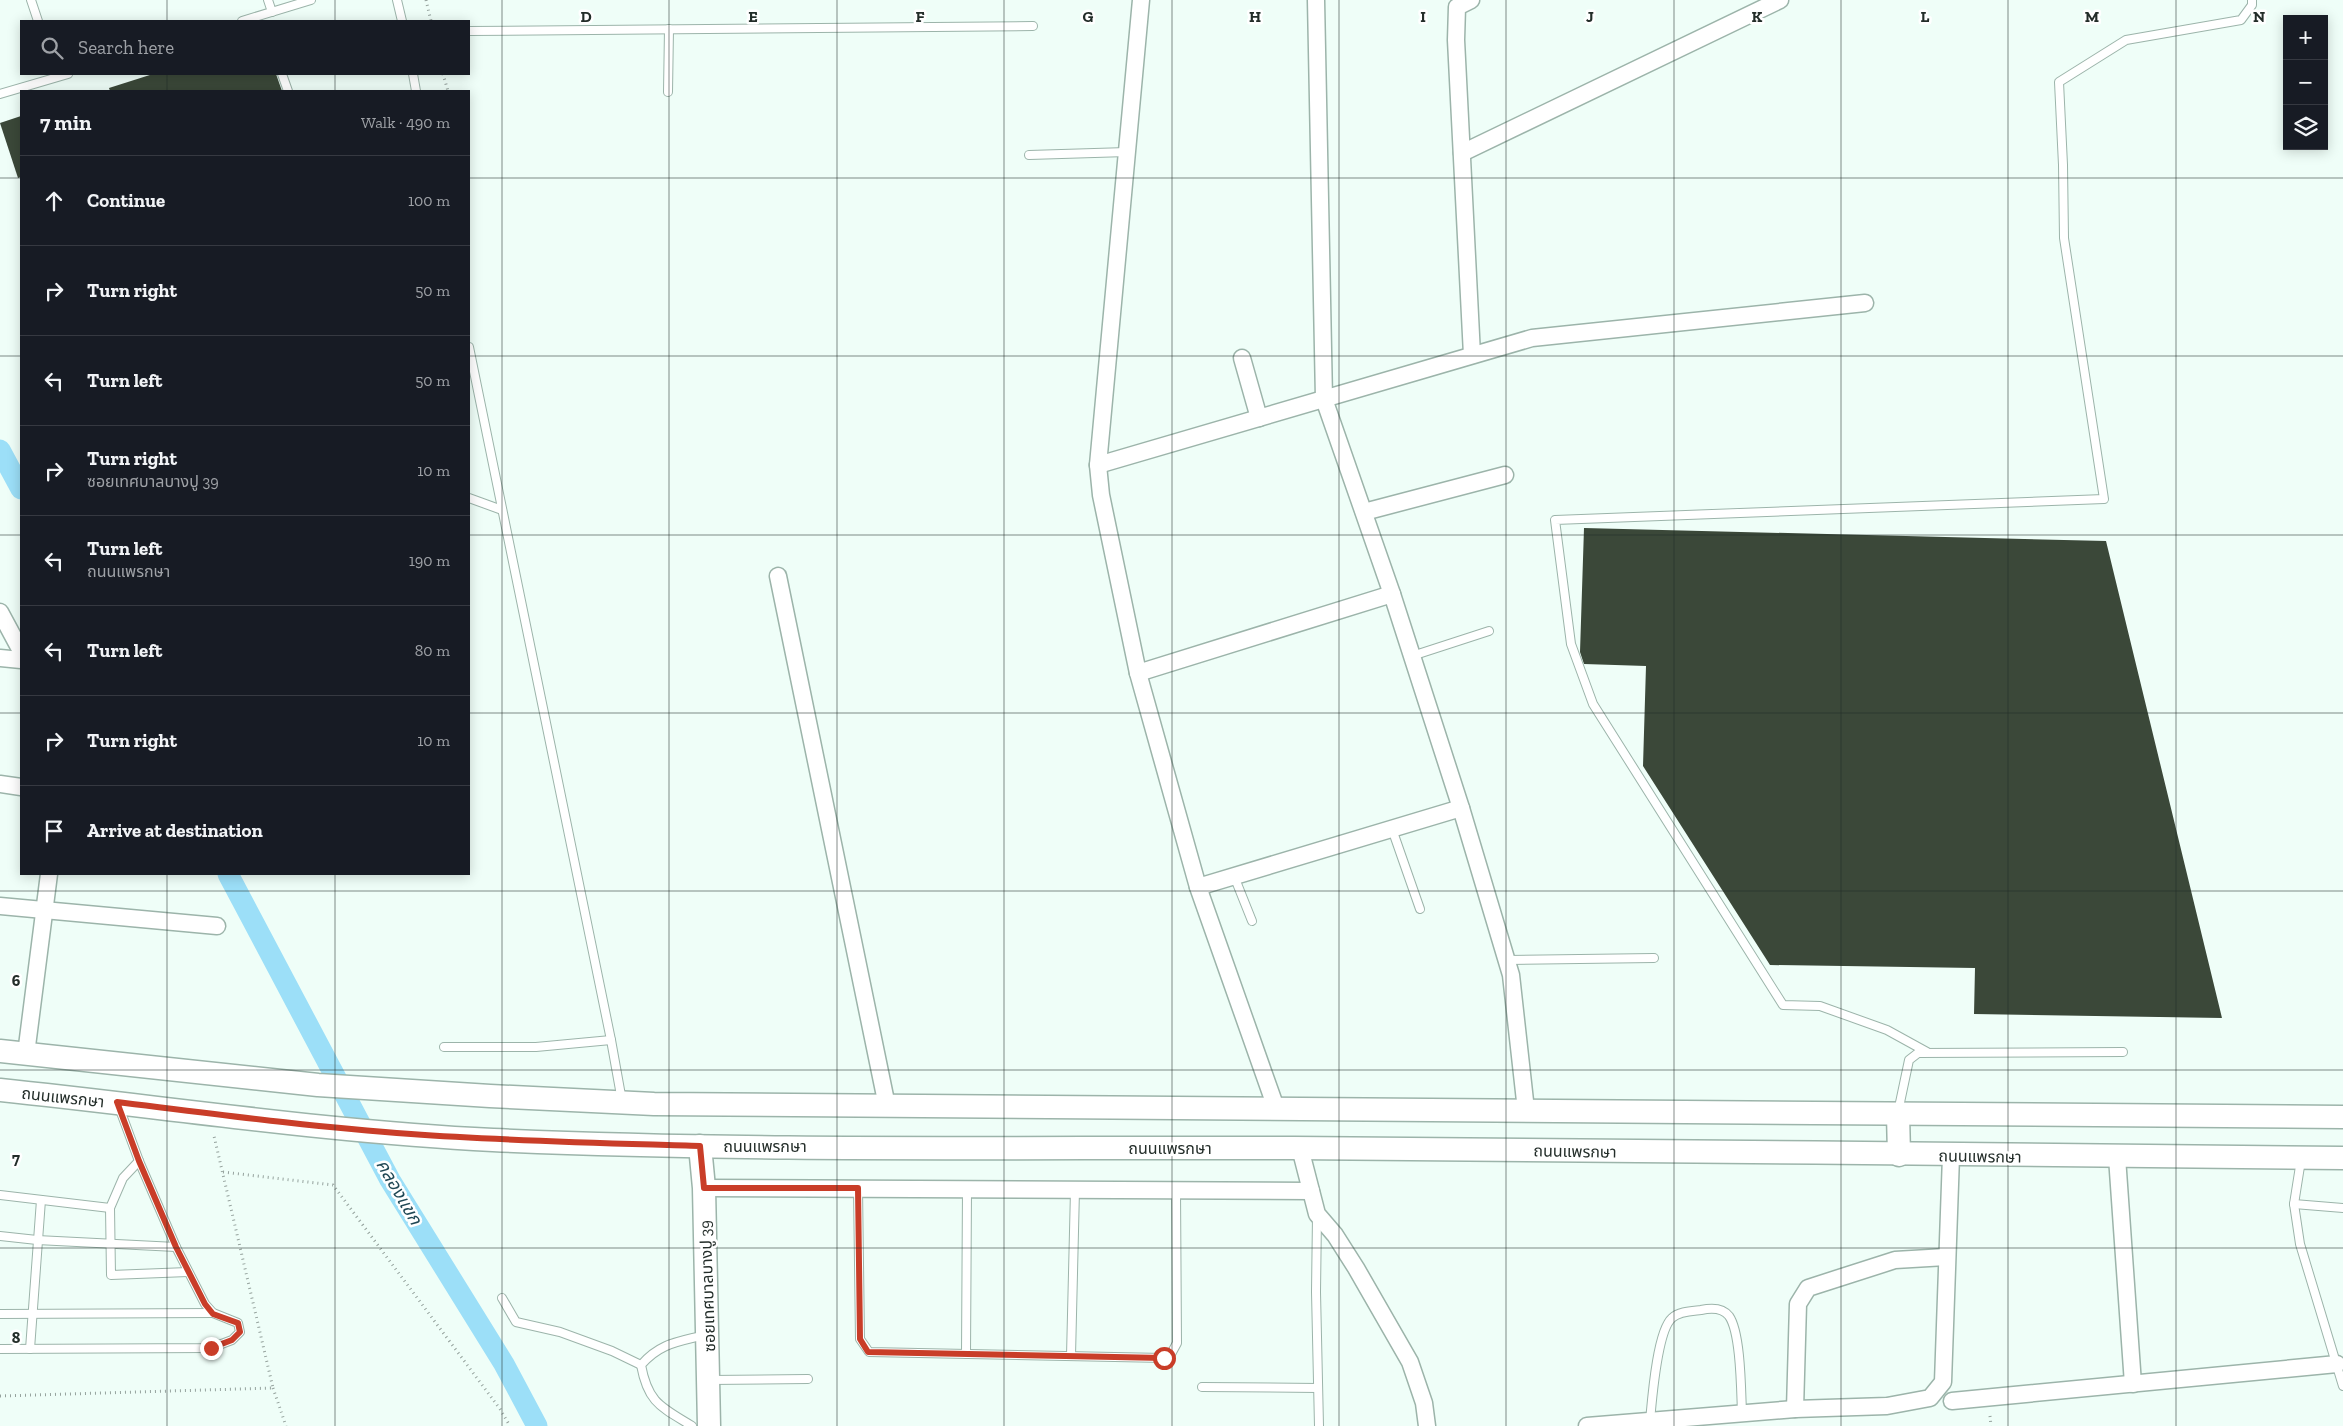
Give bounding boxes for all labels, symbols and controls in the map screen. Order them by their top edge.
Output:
text: D [580,7,592,26]
text: E [748,7,758,26]
text: F [915,7,925,26]
text: G [1083,7,1094,26]
text: H [1249,7,1261,26]
text: I [1420,7,1426,26]
text: J [1586,7,1594,26]
text: K [1752,7,1763,26]
text: L [1921,7,1930,26]
text: M [2085,7,2099,26]
text: N [2253,7,2265,26]
map controls [2283,15,2328,150]
button: + [2283,15,2328,60]
search box [20,20,470,75]
icon: search [38,34,66,62]
text: Search here [78,36,174,59]
button: − [2283,60,2328,105]
button: layers [2283,105,2328,150]
text: 7 min [40,110,91,135]
text: Walk · 490 m [361,113,450,132]
icon: ahead [40,187,68,215]
text: Continue [87,189,165,212]
text: 100 m [408,191,450,210]
icon: right [40,277,68,305]
text: Turn right [87,279,177,302]
text: 50 m [415,281,450,300]
icon: left [40,367,68,395]
text: Turn left [87,369,162,392]
text: 50 m [415,371,450,390]
text: Turn right [87,447,177,470]
icon: right [40,457,68,485]
text: 10 m [417,461,450,480]
text: ซอยเทศบาลบางปู 39 [87,472,219,491]
text: Turn left [87,537,162,560]
icon: left [40,547,68,575]
text: 190 m [409,551,450,570]
text: ถนนแพรกษา [87,562,170,581]
icon: left [40,637,68,665]
text: Turn left [87,639,162,662]
text: 80 m [415,641,450,660]
icon: right [40,727,68,755]
text: Turn right [87,729,177,752]
text: 10 m [417,731,450,750]
icon: arrive [40,817,68,845]
text: Arrive at destination [87,819,263,842]
text: 6 [12,971,21,990]
street label: ถนนแพรกษา [21,1084,105,1111]
street label: ถนนแพรกษา [723,1137,807,1156]
street label: ถนนแพรกษา [1128,1139,1212,1158]
street label: ถนนแพรกษา [1533,1141,1617,1162]
street label: ถนนแพรกษา [1938,1146,2022,1167]
text: 7 [12,1149,20,1168]
water label: คลองแขก [371,1155,427,1230]
street label: ซอยเทศบาลบางปู 39 [696,1220,719,1352]
text: 8 [12,1328,21,1347]
route end [200,1337,223,1360]
route start [1153,1347,1176,1370]

